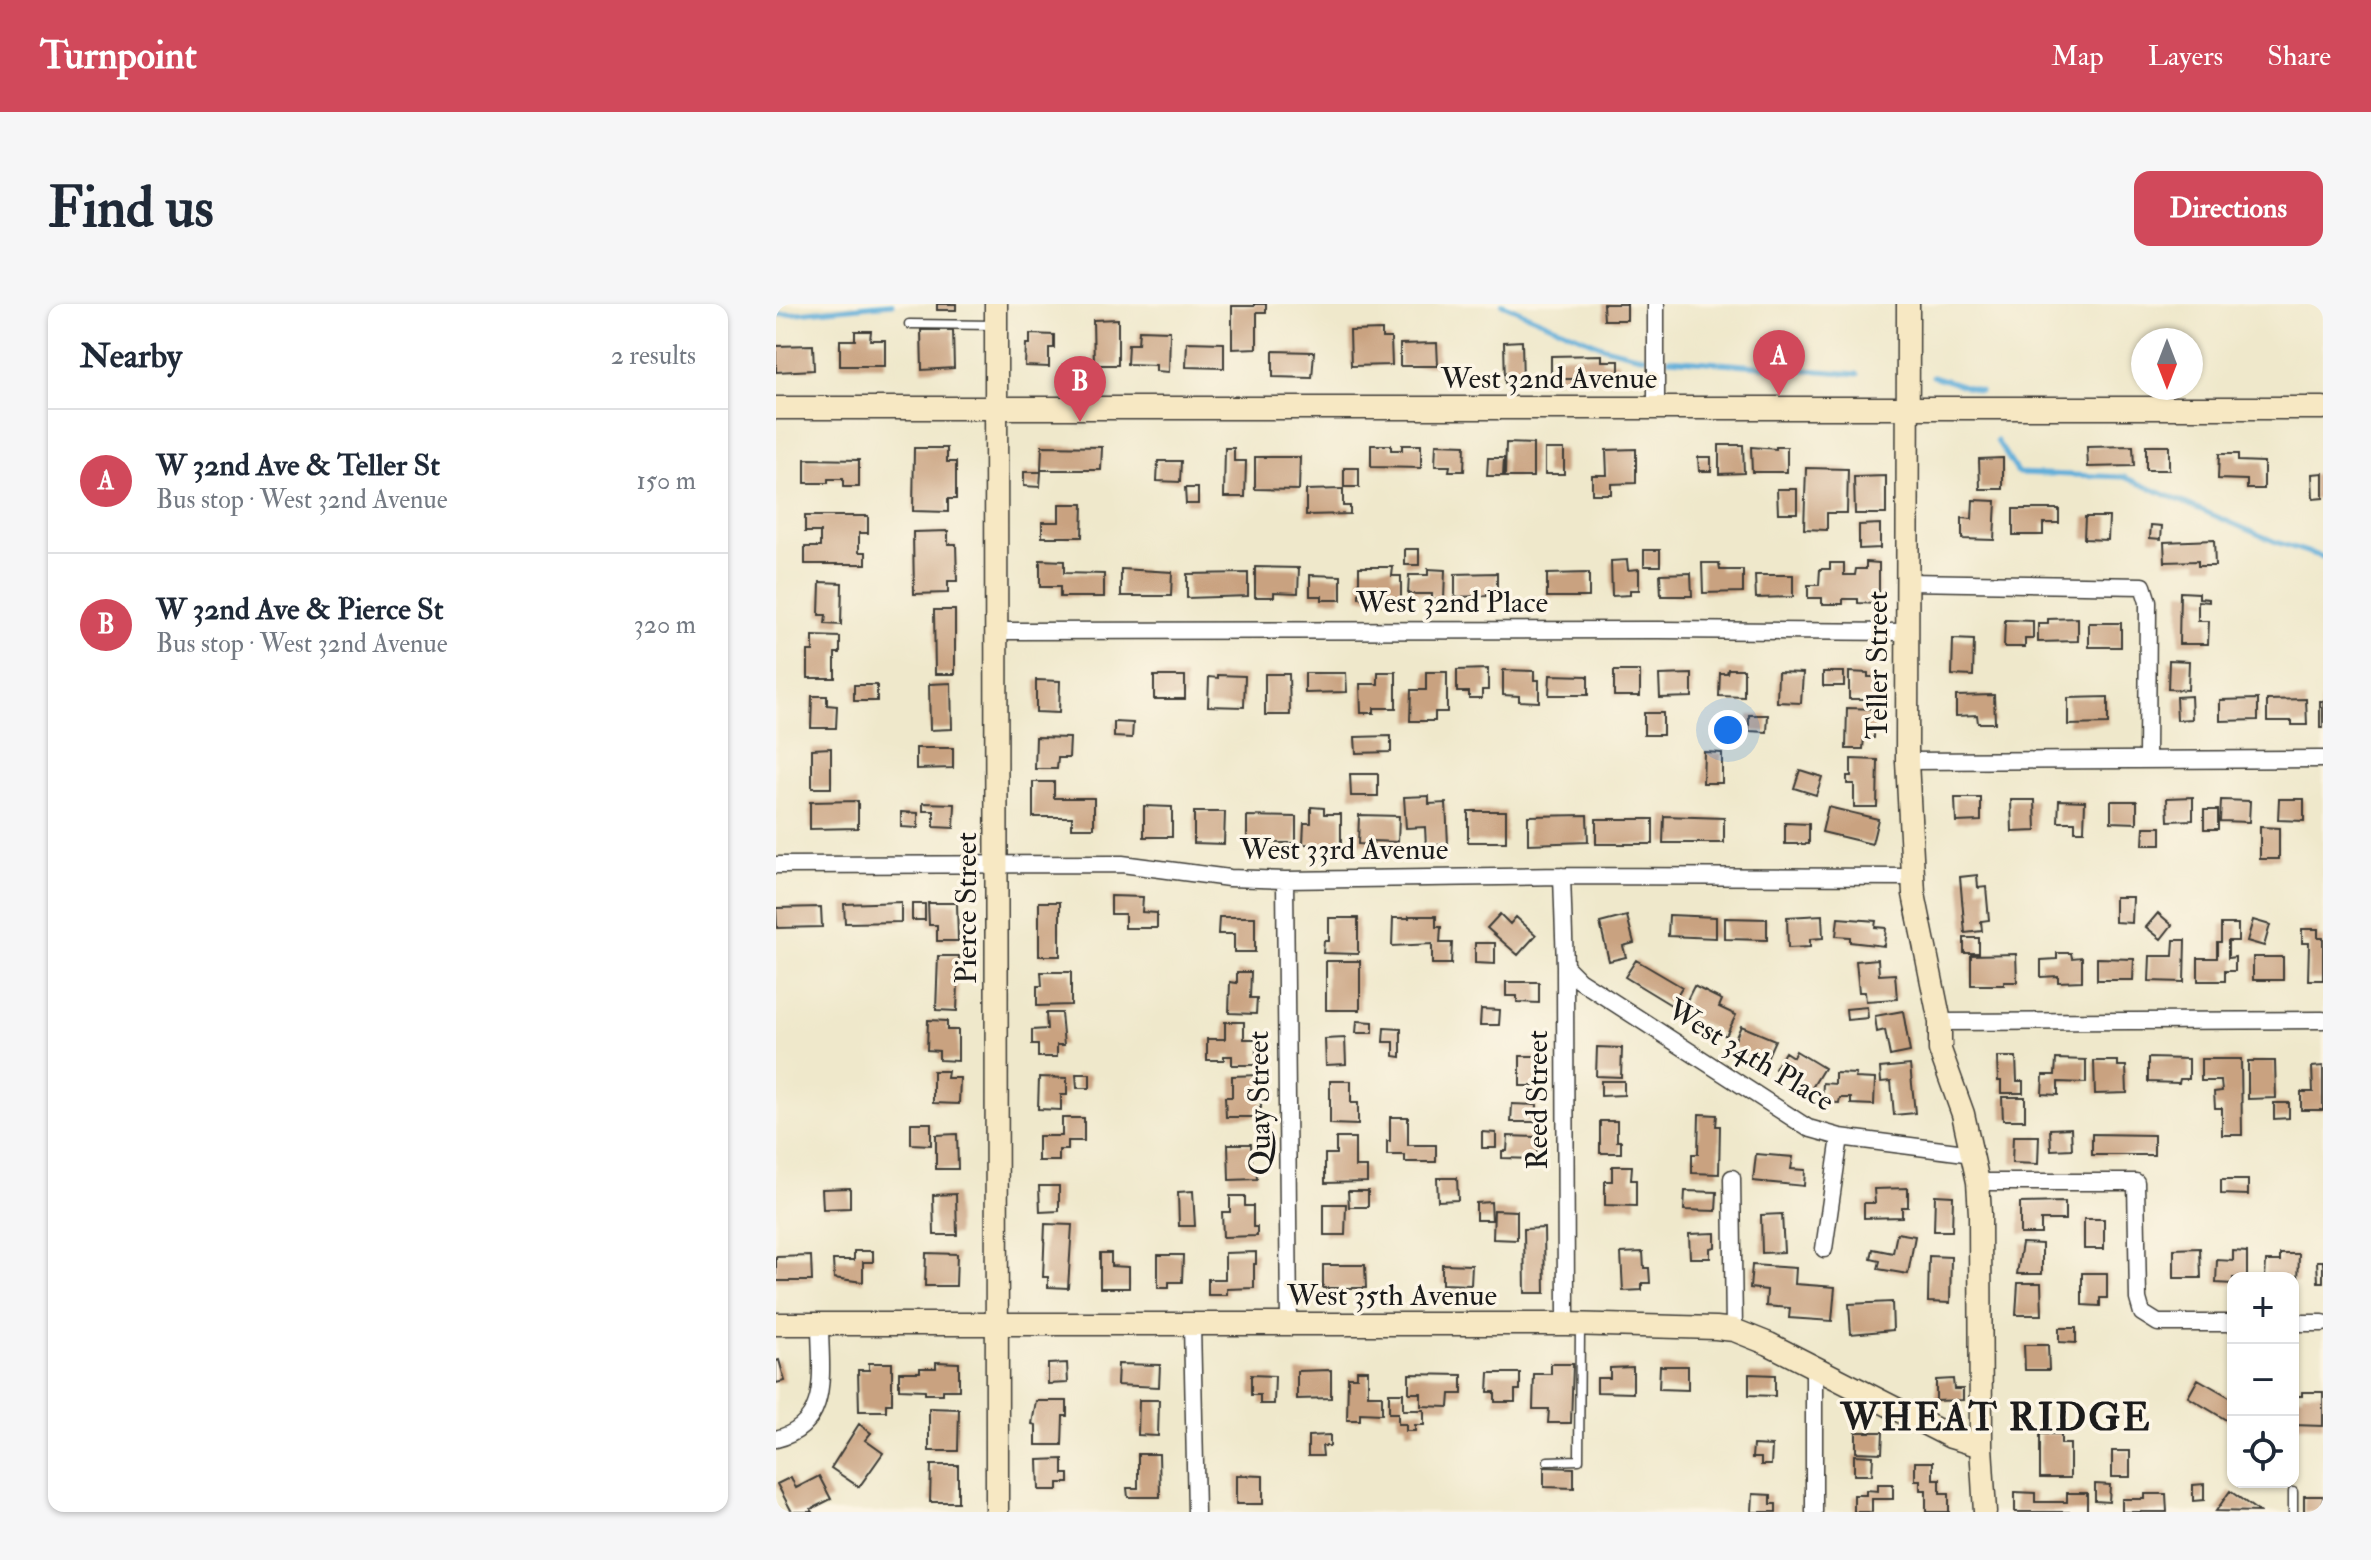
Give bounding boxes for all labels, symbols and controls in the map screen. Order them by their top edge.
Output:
text: Turnpoint [40,32,197,80]
text: Map [2051,39,2104,74]
text: Layers [2148,39,2223,74]
text: Share [2267,39,2331,74]
button: Directions [2134,171,2323,246]
text: Find us [48,173,214,244]
north arrow [2131,328,2203,400]
pin: A [1753,330,1805,396]
text: Nearby [80,335,182,378]
text: 2 results [611,340,696,372]
pin: B [1054,356,1106,422]
street label: West 32nd Avenue [1440,360,1657,397]
text: W 32nd Ave & Teller St [156,447,440,484]
text: A [98,465,114,497]
text: 150 m [637,465,696,497]
text: Bus stop · West 32nd Avenue [156,484,448,516]
street label: West 32nd Place [1355,584,1548,621]
street label: Teller Street [1859,590,1896,739]
text: W 32nd Ave & Pierce St [156,591,444,628]
text: B [97,609,115,641]
text: 320 m [634,609,696,641]
text: Bus stop · West 32nd Avenue [156,628,448,660]
your location [1708,710,1748,750]
street label: West 33rd Avenue [1239,831,1448,868]
street label: Pierce Street [948,832,985,984]
street label: West 34th Place [1660,991,1841,1120]
street label: Quay Street [1240,1030,1279,1176]
street label: Reed Street [1519,1030,1556,1170]
map controls [2227,1272,2299,1488]
button: + [2227,1272,2299,1344]
street label: West 35th Avenue [1286,1277,1497,1314]
button: − [2227,1344,2299,1416]
district label: WHEAT RIDGE [1839,1394,2152,1442]
button: locate [2227,1416,2299,1488]

